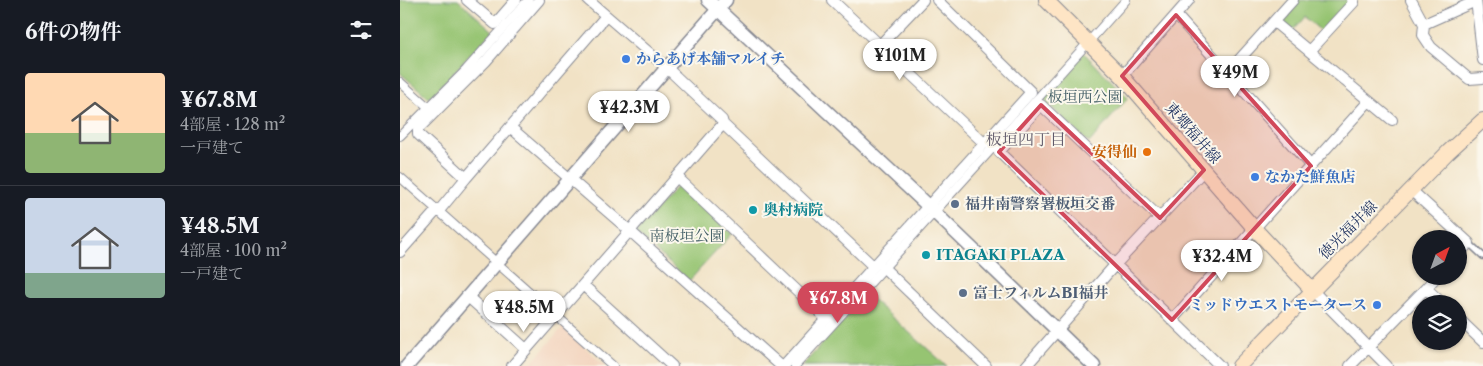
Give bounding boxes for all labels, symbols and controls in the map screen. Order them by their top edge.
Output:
icon: filters [347,16,375,44]
text: 6件の物件 [25,19,122,44]
pin: ¥101M [865,38,935,81]
text: ¥101M [874,45,926,65]
place label: からあげ本舗マルイチ [636,49,785,68]
marker: からあげ本舗マルイチ [620,53,632,65]
pin: ¥49M [1205,56,1265,98]
text: ¥49M [1212,62,1258,82]
text: ¥67.8M [180,87,258,112]
park label: 板垣西公園 [1047,87,1123,106]
pin: ¥42.3M [588,90,670,133]
icon: home [65,93,125,153]
text: ¥42.3M [599,97,659,117]
street label: 東郷福井線 [1162,98,1225,167]
text: 4部屋 · 128 m² [180,114,285,134]
district label: 板垣四丁目 [986,129,1066,149]
text: 一戸建て [180,137,244,157]
place label: 安得仙 [1092,142,1137,161]
marker: 安得仙 [1141,146,1153,158]
place label: なかた鮮魚店 [1265,167,1355,186]
marker: なかた鮮魚店 [1249,171,1261,183]
place label: 福井南警察署板垣交番 [965,194,1116,213]
street label: 徳光福井線 [1314,196,1381,263]
marker: 福井南警察署板垣交番 [949,198,961,210]
place label: 奥村病院 [763,200,823,219]
marker: 奥村病院 [747,204,759,216]
text: ¥48.5M [180,213,259,238]
icon: home [65,218,125,278]
park label: 南板垣公園 [649,226,725,245]
north arrow [1412,230,1468,285]
map controls [1412,230,1467,350]
text: 4部屋 · 100 m² [180,240,287,260]
pin: ¥32.4M [1181,240,1263,282]
place label: ITAGAKI PLAZA [936,245,1065,264]
text: ¥32.4M [1192,246,1252,266]
marker: ITAGAKI PLAZA [920,249,932,261]
text: 一戸建て [180,263,244,283]
pin: ¥67.8M [797,282,879,324]
place label: 富士フィルムBI福井 [973,283,1109,302]
marker: 富士フィルムBI福井 [957,287,969,299]
text: ¥67.8M [808,288,868,308]
pin: ¥48.5M [483,290,565,333]
place label: ミッドウエストモータース [1189,295,1367,314]
button: layers [1412,295,1467,350]
text: ¥48.5M [494,297,554,317]
marker: ミッドウエストモータース [1371,299,1383,311]

